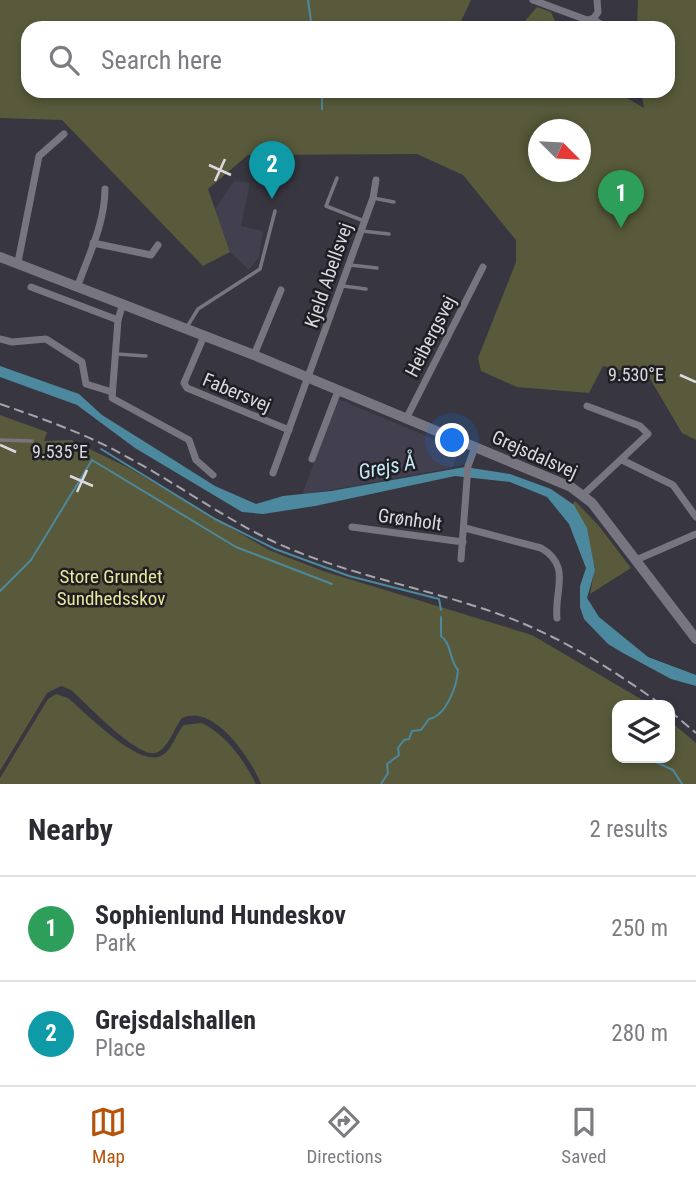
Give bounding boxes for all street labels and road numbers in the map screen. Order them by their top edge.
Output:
street label: Kjeld Abellsvej [300,220,357,331]
street label: Heibergsvej [400,292,461,381]
street label: Fabersvej [199,368,274,417]
street label: Grejsdalsvej [488,425,581,484]
street label: Grønholt [376,504,443,535]

